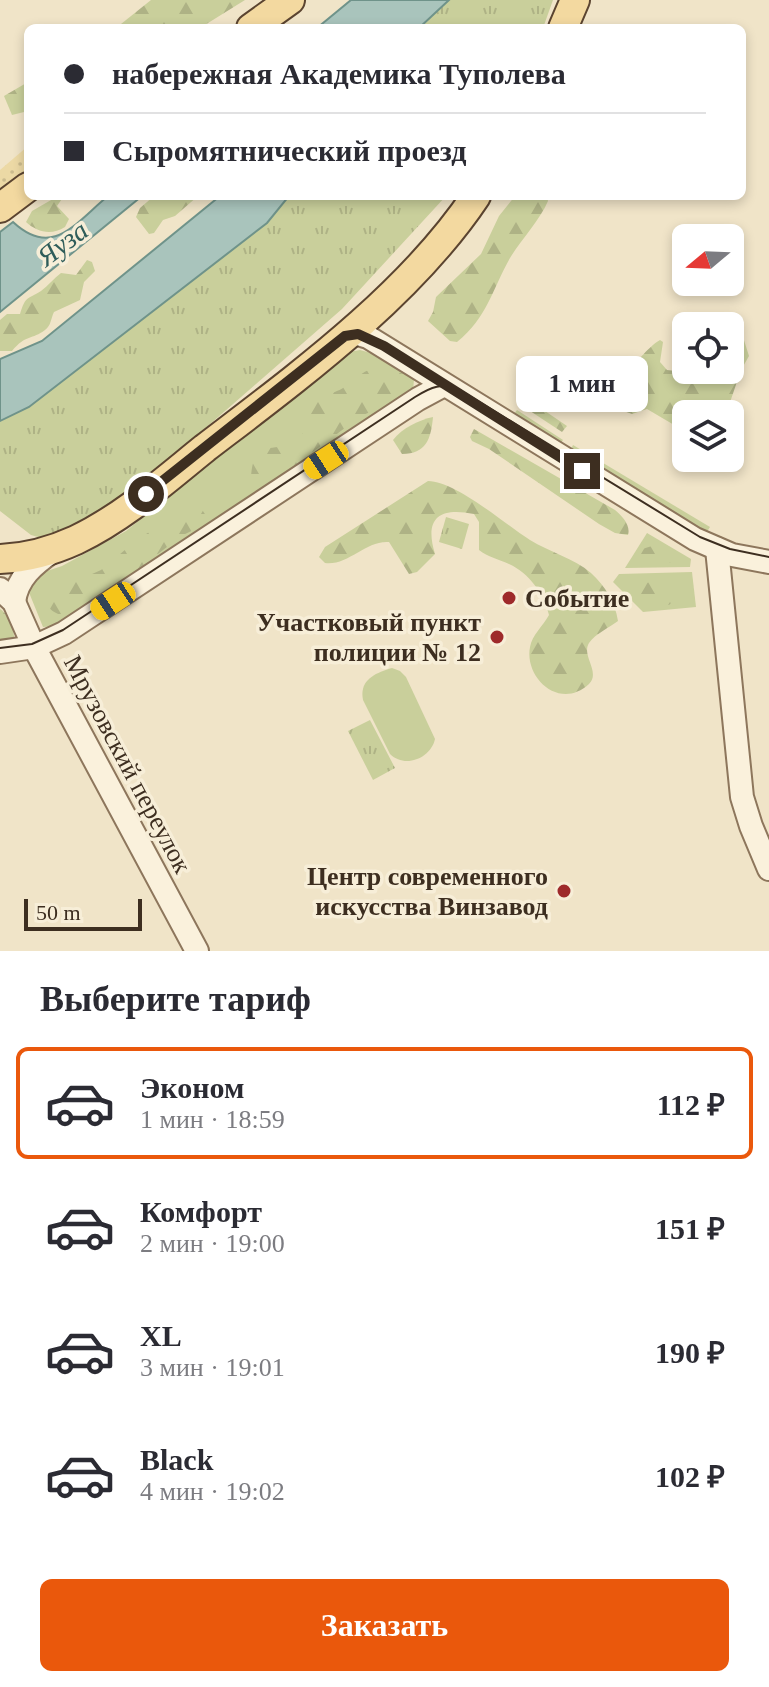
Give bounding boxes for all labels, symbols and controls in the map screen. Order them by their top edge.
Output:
text: набережная Академика Туполева [112,57,566,90]
text: Сыромятнический проезд [112,134,466,167]
water label: Яуза [30,214,94,273]
north arrow [672,224,744,296]
map controls [672,224,744,472]
button: locate [672,312,744,384]
callout: 1 мин [516,355,648,411]
text: 1 мин [548,369,616,398]
button: layers [672,400,744,472]
car [299,437,353,483]
route end [564,453,600,489]
route start [128,476,164,512]
car [86,578,140,624]
place label: Событие [525,584,629,613]
marker: Событие [500,589,518,607]
place label: Участковый пункт полиции № 12 [256,608,481,667]
marker: Участковый пункт полиции № 12 [488,628,506,646]
street label: Мрузовский переулок [58,650,197,878]
place label: Центр современного искусства Винзавод [307,862,548,921]
marker: Центр современного искусства Винзавод [555,882,573,900]
scale bar [24,895,142,931]
text: 50 m [36,900,81,925]
text: Выберите тариф [40,979,311,1019]
icon: car [44,1067,116,1139]
text: Эконом [140,1071,244,1104]
text: 112 ₽ [657,1088,725,1121]
text: 1 мин · 18:59 [140,1105,285,1134]
icon: car [44,1191,116,1263]
text: Комфорт [140,1195,262,1228]
text: 151 ₽ [655,1212,725,1245]
text: 2 мин · 19:00 [140,1229,285,1258]
icon: car [44,1315,116,1387]
text: XL [140,1319,182,1352]
text: 190 ₽ [655,1336,725,1369]
text: 3 мин · 19:01 [140,1353,285,1382]
icon: car [44,1439,116,1511]
text: Black [140,1443,213,1476]
text: 102 ₽ [655,1460,725,1493]
text: 4 мин · 19:02 [140,1477,285,1506]
button: Заказать [40,1579,729,1671]

